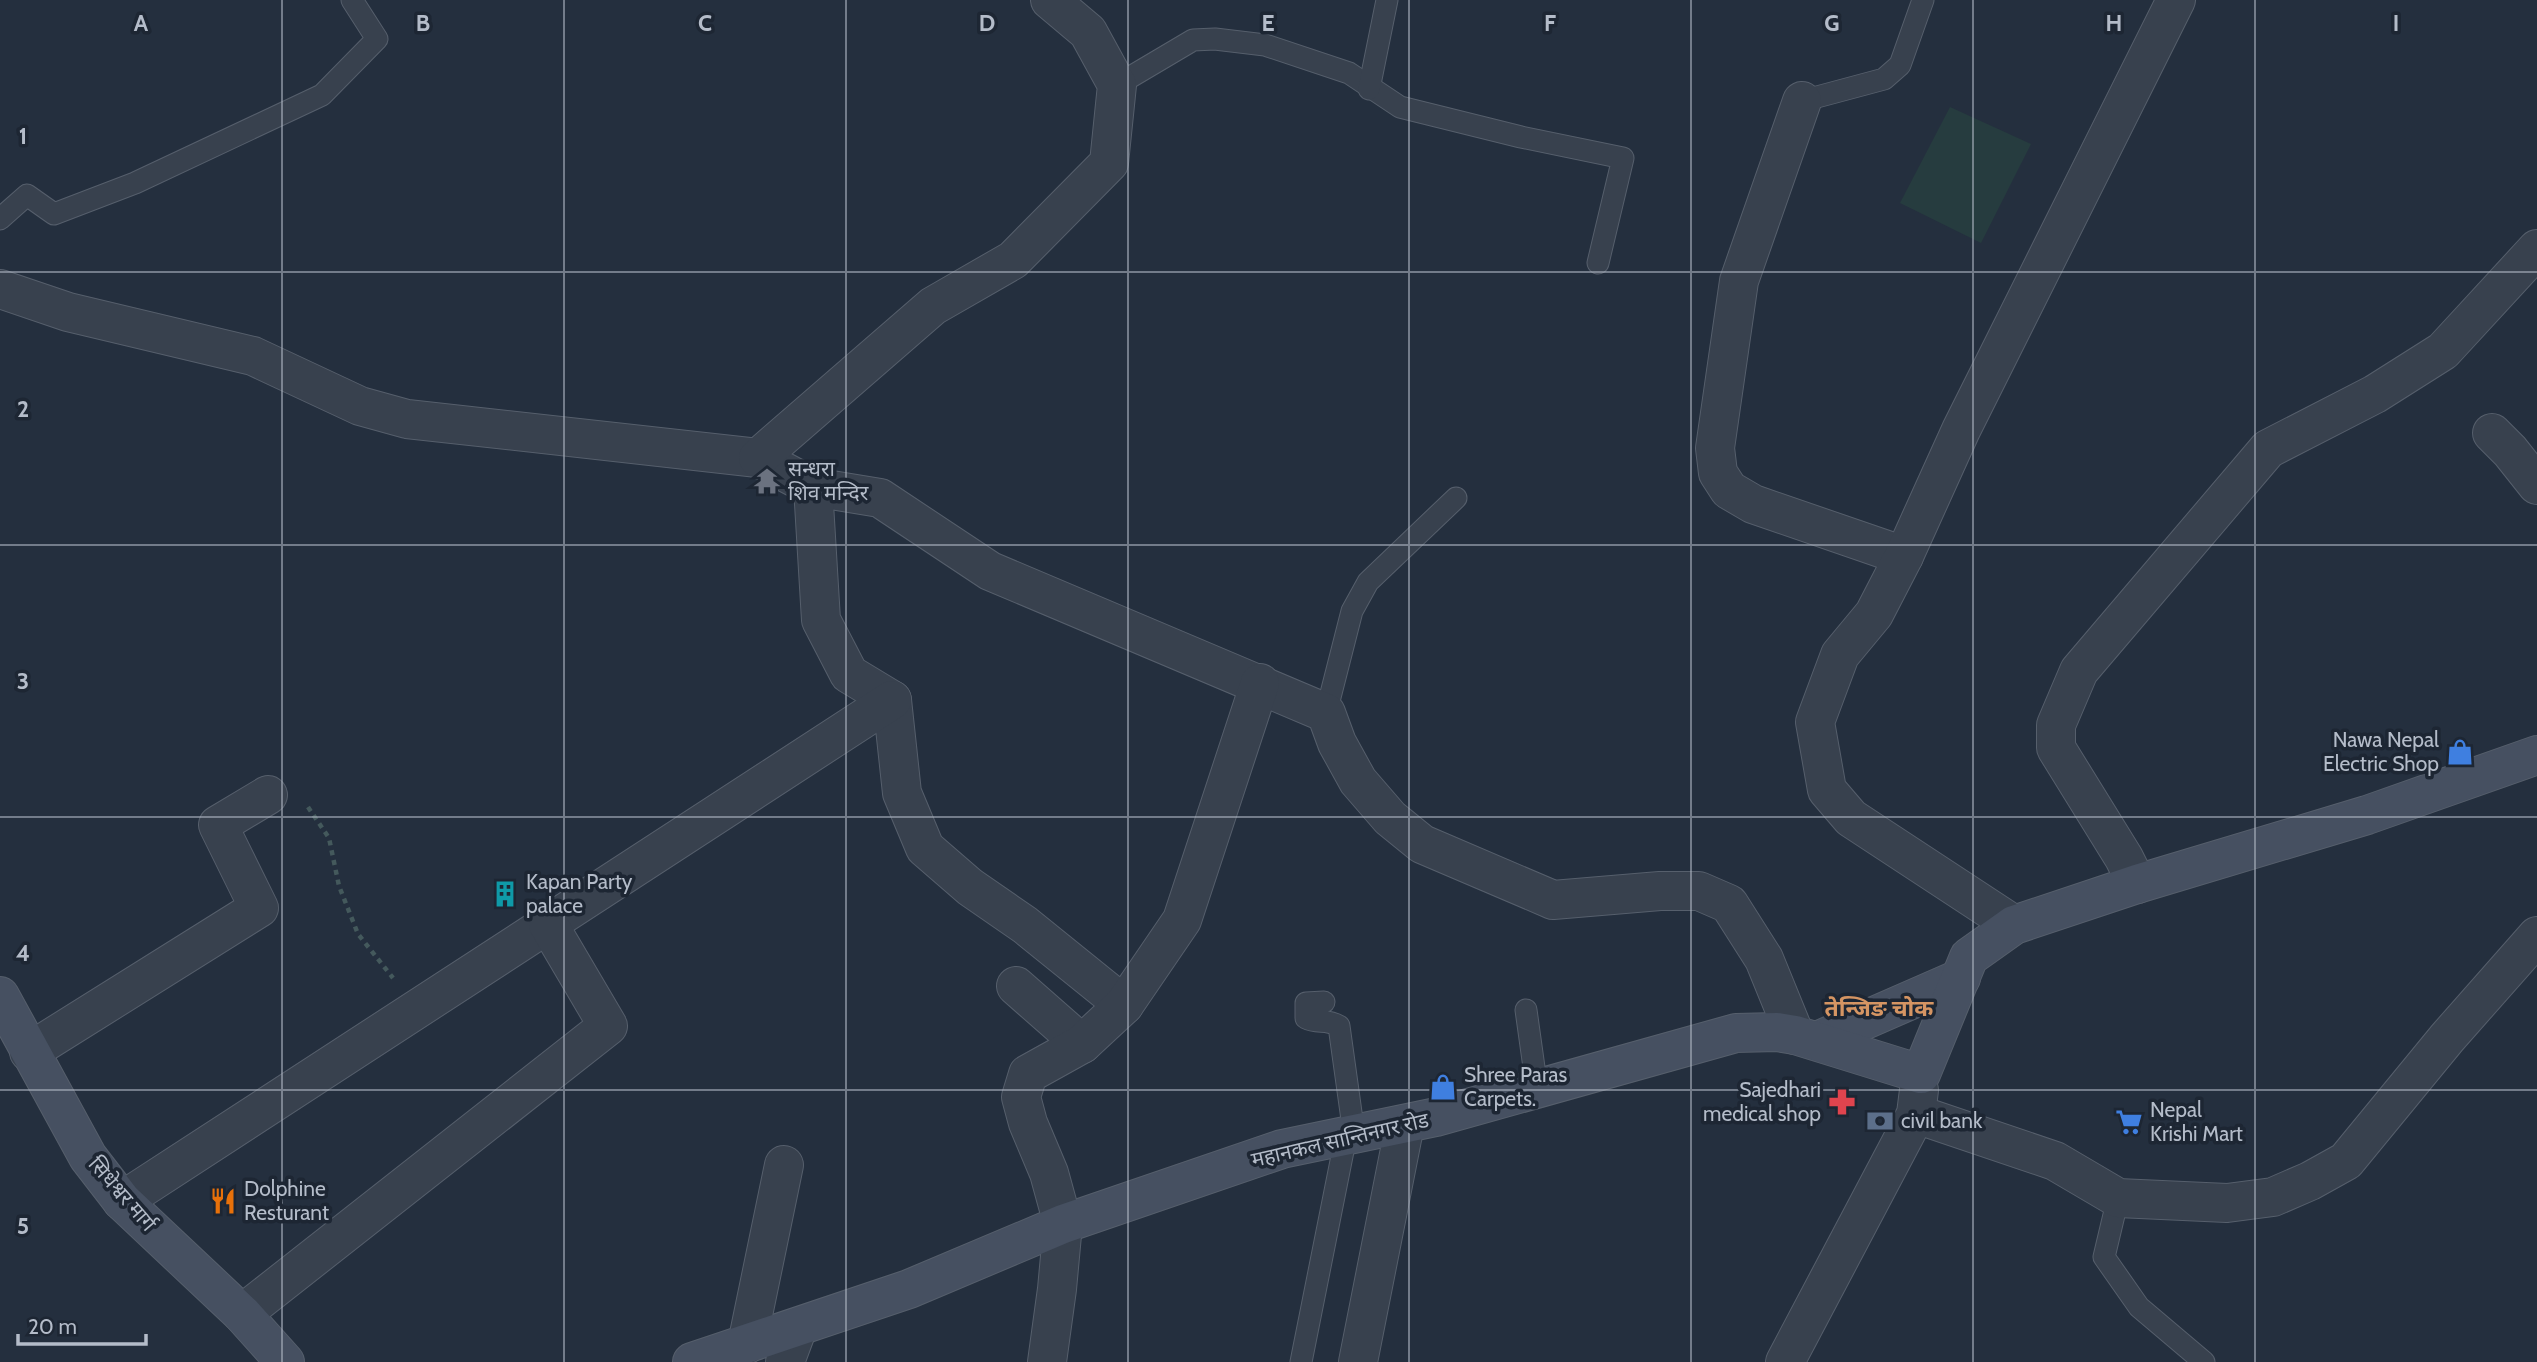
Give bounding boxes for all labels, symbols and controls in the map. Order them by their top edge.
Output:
text: A [134,9,149,37]
text: B [416,9,430,37]
text: C [698,9,712,37]
text: D [979,9,995,37]
text: E [1261,9,1275,37]
text: F [1544,9,1556,37]
text: G [1824,9,1840,37]
text: H [2106,9,2122,37]
text: I [2393,9,2399,37]
text: 1 [19,122,27,150]
text: 2 [17,395,29,423]
place label: सन्धरा शिव मन्दिर [788,456,869,505]
temple icon: सन्धरा शिव मन्दिर [752,466,782,496]
text: 3 [17,667,29,695]
place label: Nawa Nepal Electric Shop [2323,727,2439,776]
shop icon: Nawa Nepal Electric Shop [2445,737,2475,767]
place label: Kapan Party palace [526,869,633,918]
building icon: Kapan Party palace [490,879,520,909]
text: 4 [16,939,30,967]
district label: तेन्जिङ चोक [1825,994,1934,1022]
place label: Shree Paras Carpets. [1464,1062,1567,1111]
shop icon: Shree Paras Carpets. [1428,1072,1458,1102]
place label: Sajedhari medical shop [1703,1077,1821,1126]
pharmacy icon: Sajedhari medical shop [1827,1087,1857,1117]
place label: Nepal Krishi Mart [2150,1097,2243,1146]
bank icon: civil bank [1865,1106,1895,1136]
street label: महानकल सान्तिनगर रोड [1249,1107,1432,1172]
supermarket icon: Nepal Krishi Mart [2114,1107,2144,1137]
place label: civil bank [1901,1108,1983,1133]
street label: सिधेश्वर मार्ग [83,1151,162,1237]
place label: Dolphine Resturant [244,1176,329,1225]
restaurant icon: Dolphine Resturant [208,1186,238,1216]
text: 5 [17,1212,29,1240]
scale bar [18,1302,145,1346]
text: 20 m [28,1314,77,1339]

